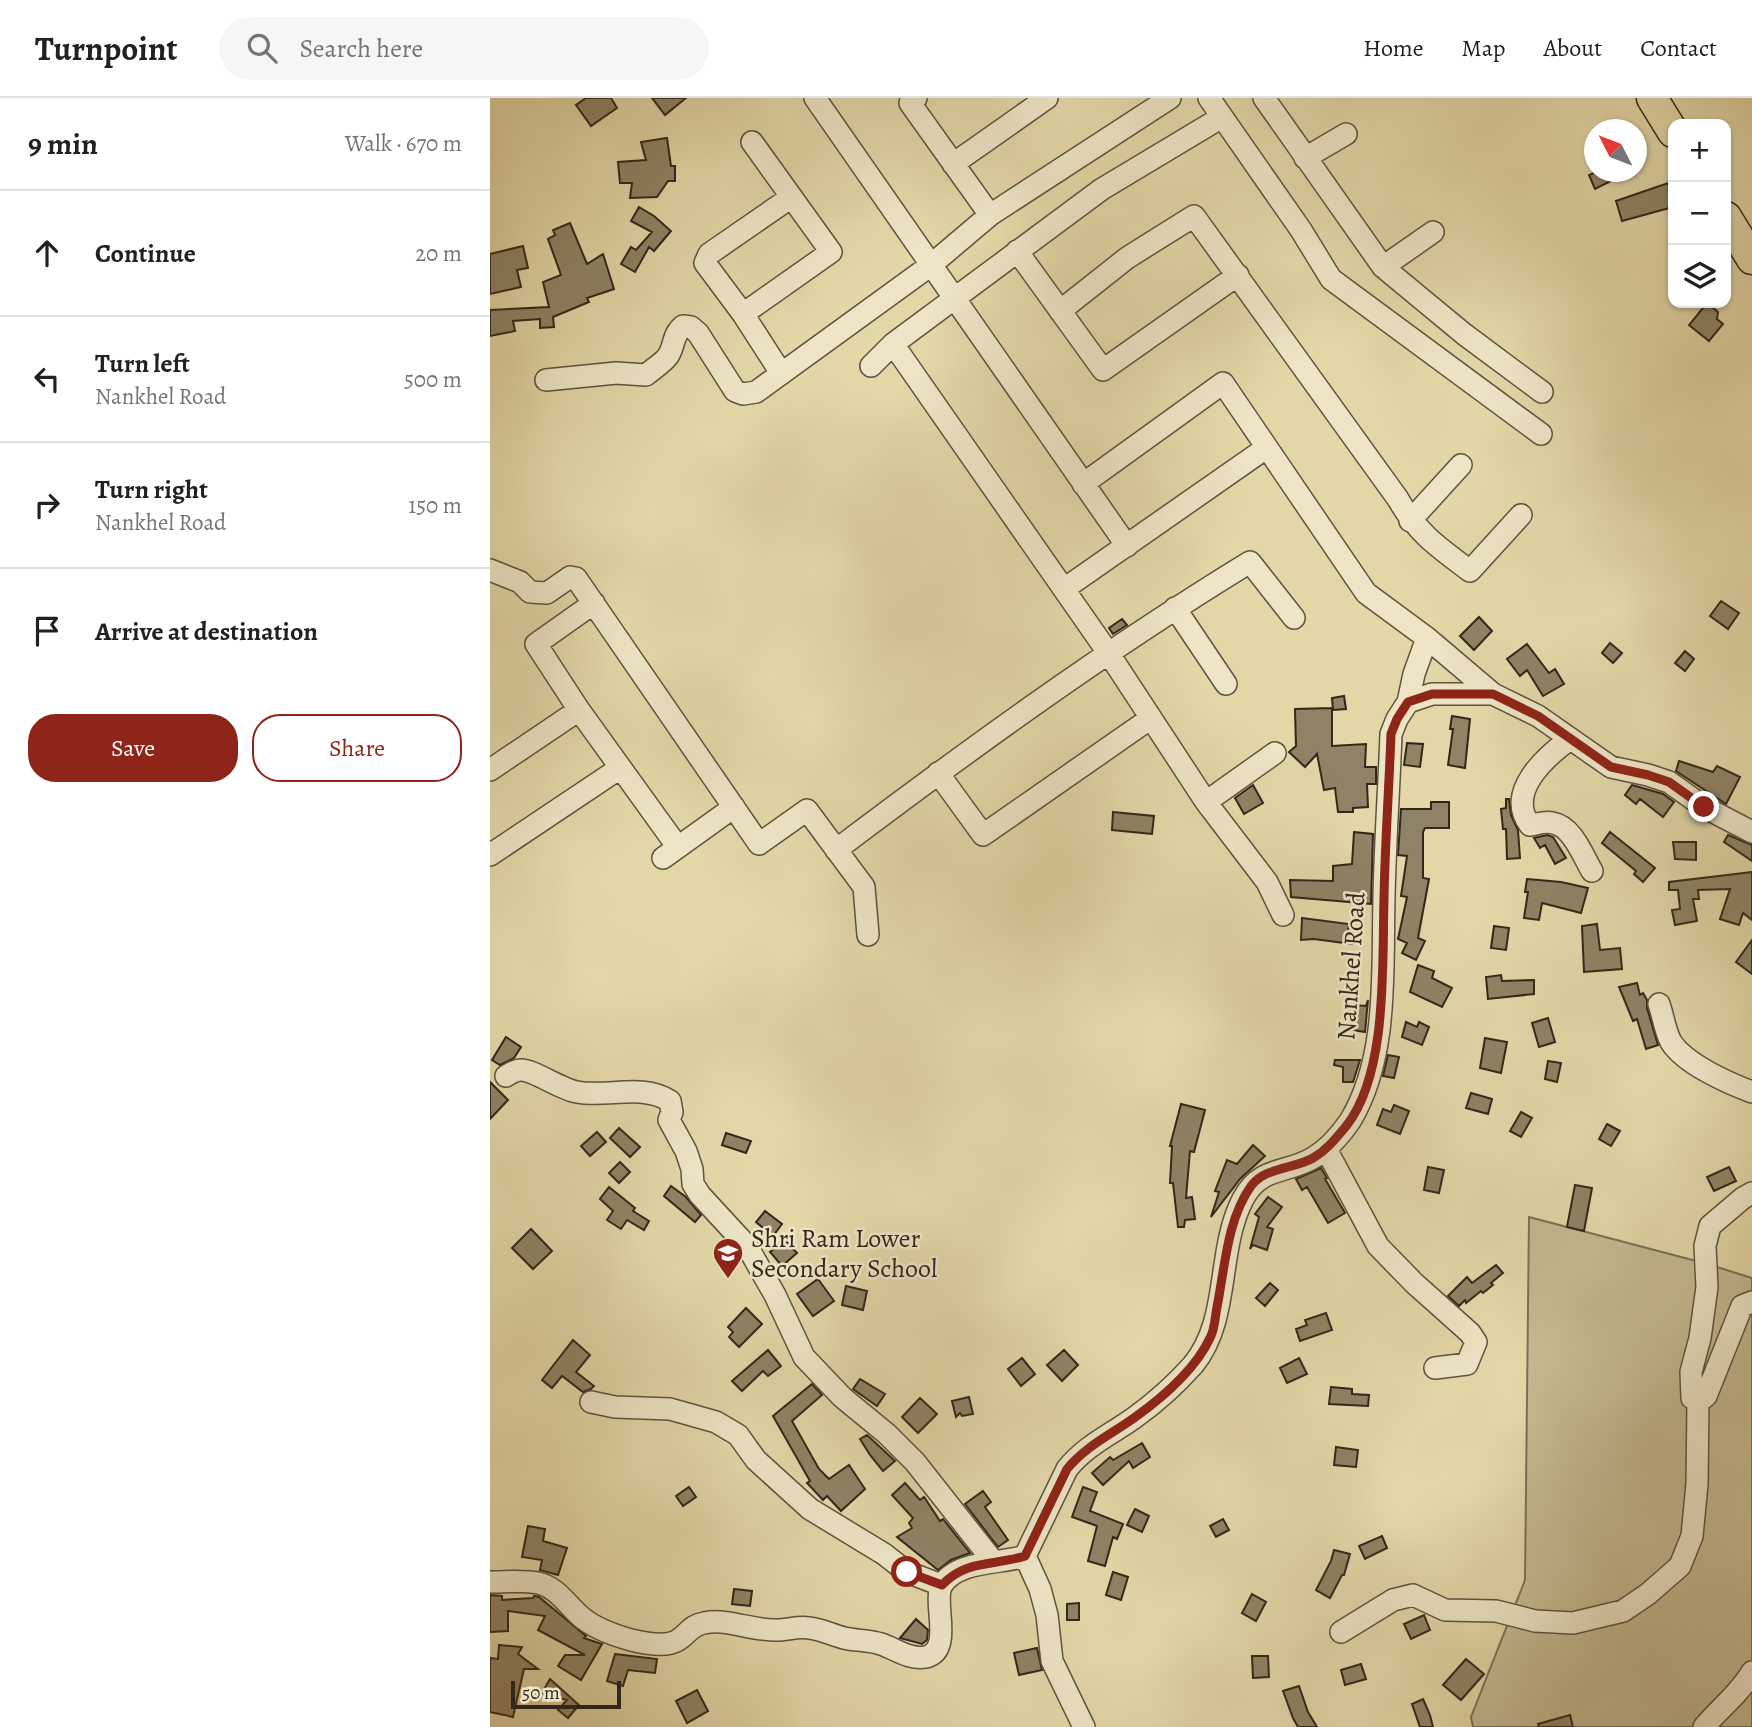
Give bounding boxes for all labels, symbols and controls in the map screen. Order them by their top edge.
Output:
search box [219,17,709,80]
text: Turnpoint [35,26,177,71]
icon: search [243,29,281,67]
text: Search here [299,31,423,66]
text: Home [1363,32,1424,64]
text: Map [1462,32,1506,64]
text: About [1544,32,1602,64]
text: Contact [1640,32,1717,64]
north arrow [1584,119,1647,182]
map controls [1668,119,1731,308]
button: + [1668,119,1731,182]
text: 9 min [28,124,98,164]
text: Walk · 670 m [345,128,462,159]
button: − [1668,182,1731,245]
icon: ahead [28,234,66,272]
text: Continue [95,236,196,271]
text: 20 m [415,238,462,269]
button: layers [1668,245,1731,308]
text: Turn left [95,346,190,381]
icon: left [28,360,66,398]
text: 500 m [404,364,462,395]
text: Nankhel Road [95,381,226,412]
text: Turn right [95,472,208,507]
icon: right [28,486,66,524]
text: 150 m [408,490,462,521]
text: Nankhel Road [95,507,226,538]
icon: arrive [28,612,66,650]
text: Arrive at destination [95,614,318,649]
button: Save [28,714,238,782]
button: Share [252,714,462,782]
route end [1688,791,1719,822]
street label: Nankhel Road [1328,891,1374,1041]
place label: Shri Ram Lower Secondary School [751,1221,937,1286]
school or university icon: Shri Ram Lower Secondary School [711,1236,745,1280]
route start [891,1556,922,1587]
scale bar [511,1678,621,1710]
text: 50 m [522,1680,560,1706]

